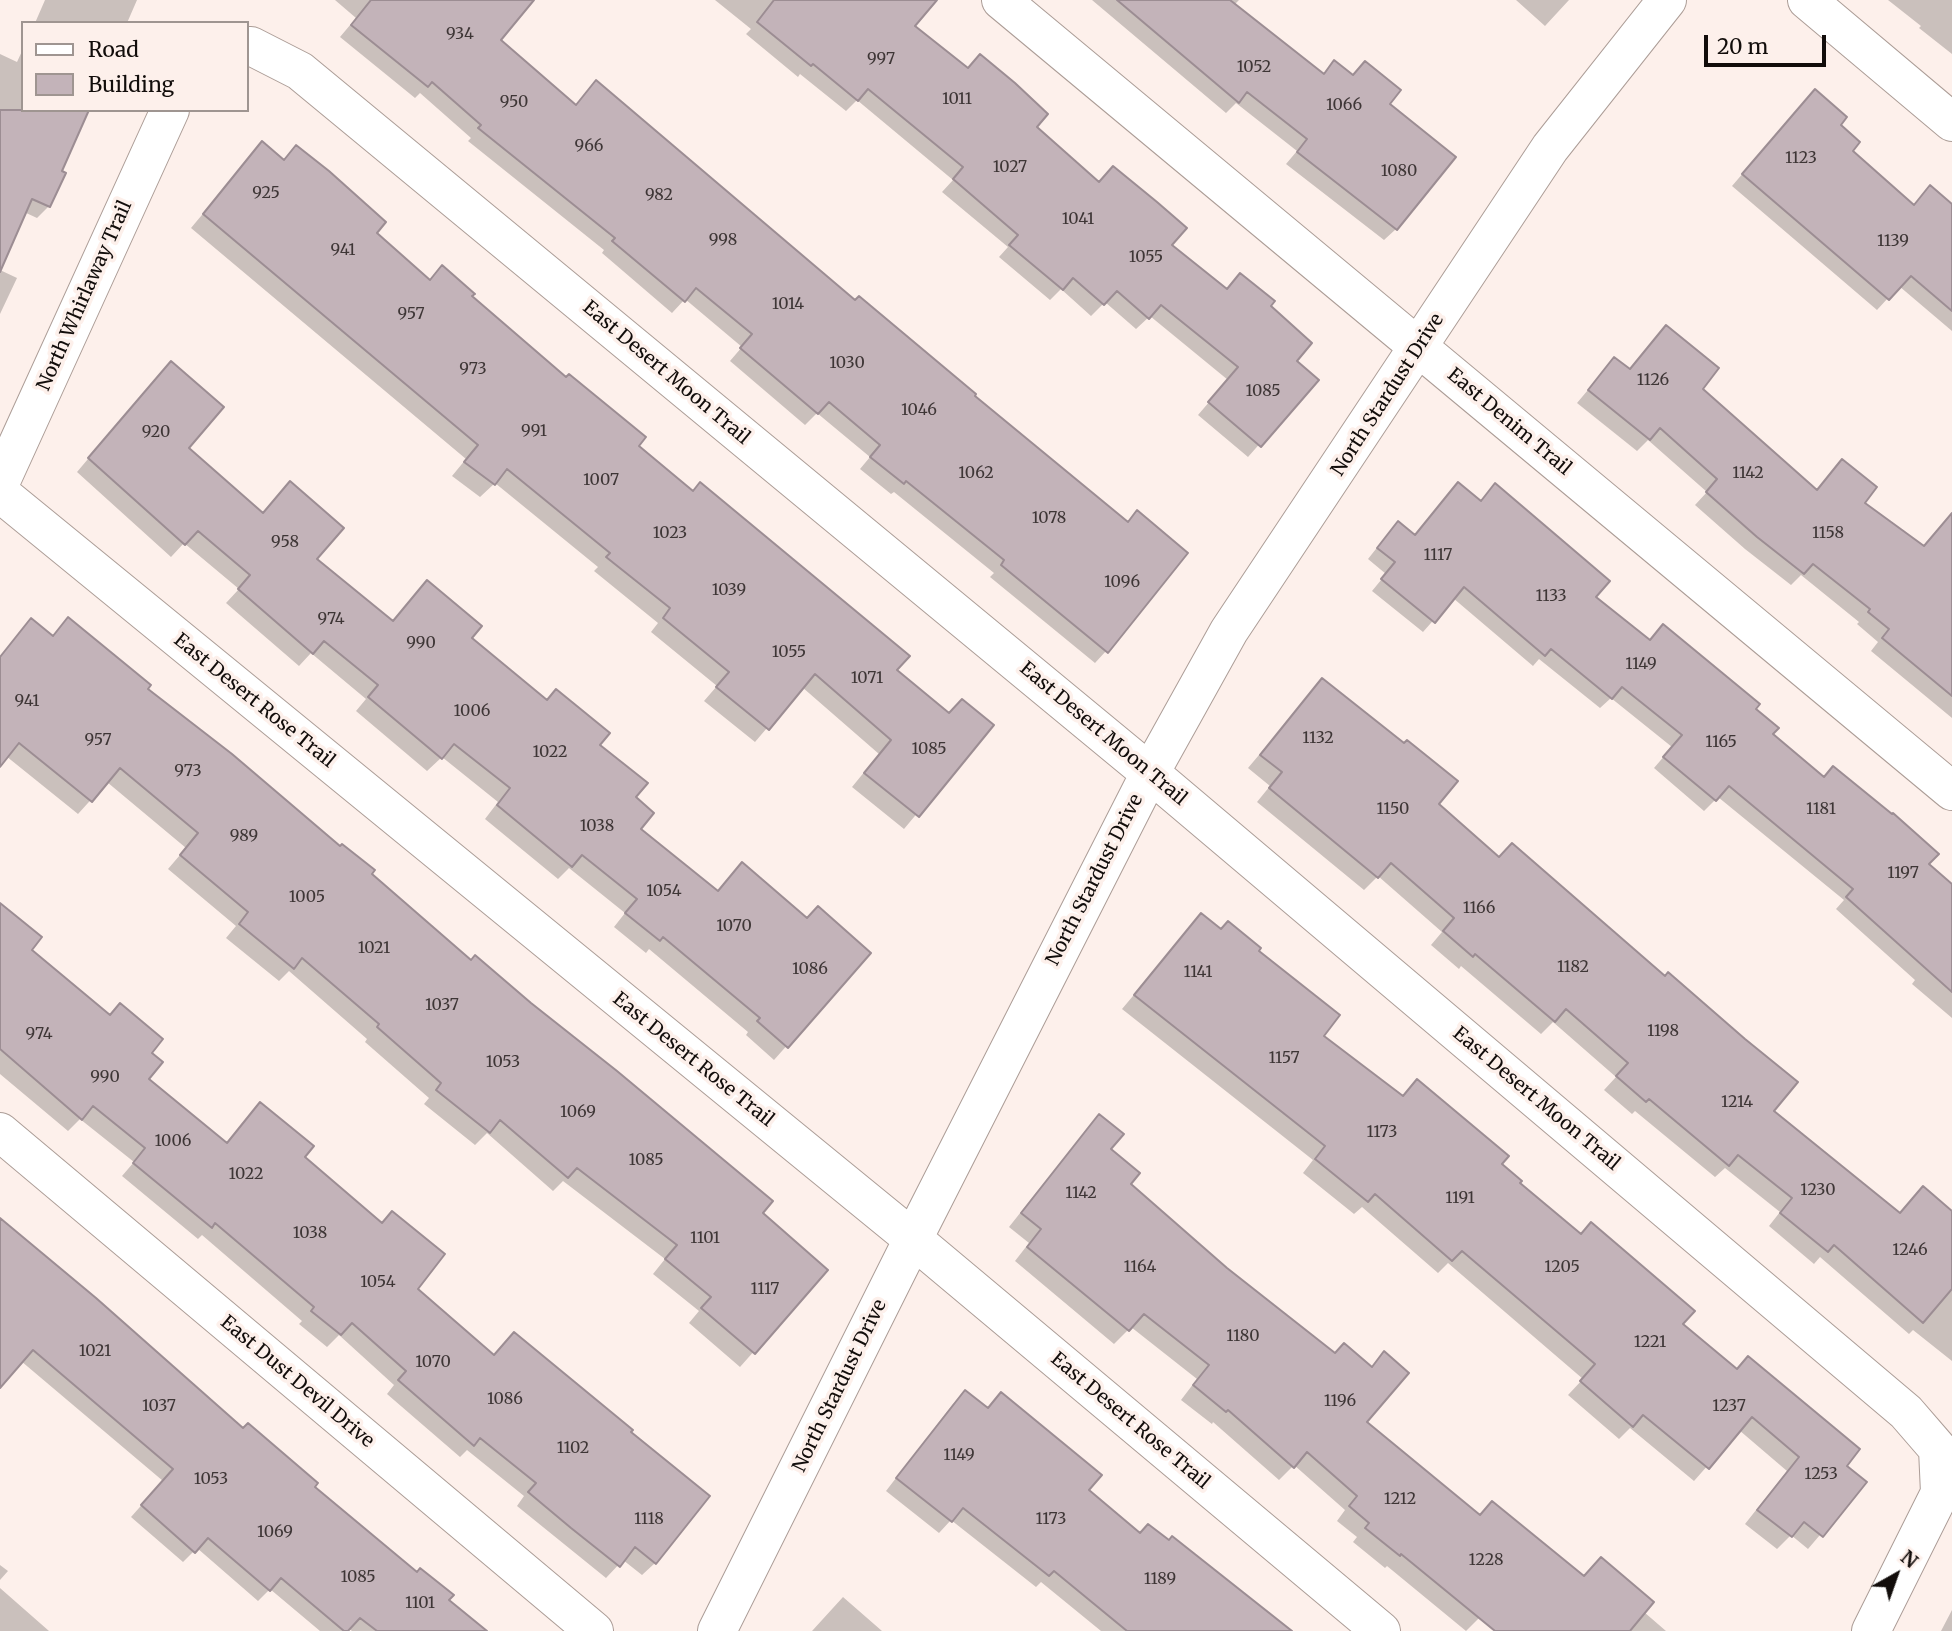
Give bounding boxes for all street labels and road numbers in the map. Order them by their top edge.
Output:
street label: North Whirlaway Trail [33,197,137,395]
street label: East Desert Moon Trail [578,296,754,450]
street label: North Stardust Drive [1327,309,1449,481]
street label: East Denim Trail [1442,364,1576,480]
street label: East Desert Rose Trail [169,629,339,773]
street label: East Desert Moon Trail [1015,657,1191,811]
street label: North Stardust Drive [1042,791,1148,969]
street label: East Desert Rose Trail [608,988,778,1132]
street label: East Desert Moon Trail [1448,1022,1624,1176]
street label: North Stardust Drive [788,1296,892,1476]
street label: East Dust Devil Drive [216,1311,378,1453]
street label: East Desert Rose Trail [1046,1348,1214,1494]

